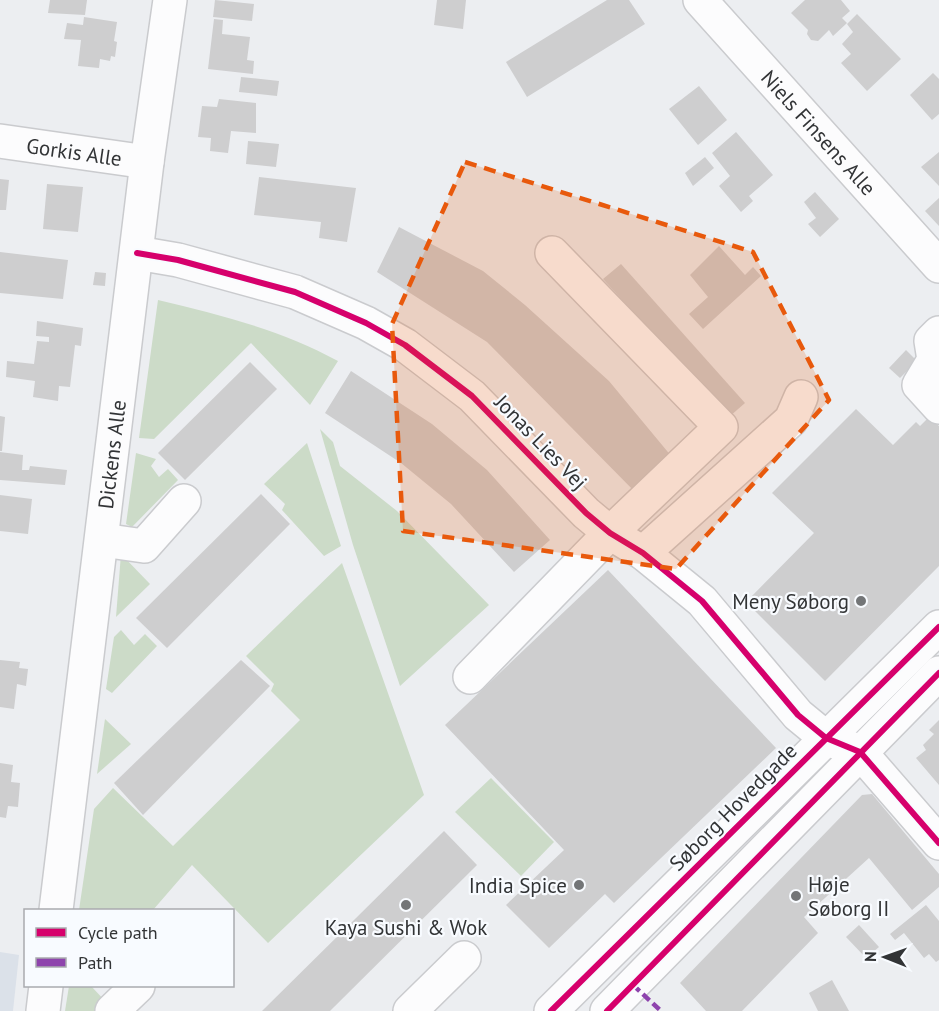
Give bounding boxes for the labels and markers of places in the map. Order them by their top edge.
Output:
place label: Meny Søborg [732,588,849,615]
marker: Meny Søborg [854,594,868,608]
place label: Høje Søborg II [808,871,889,922]
place label: India Spice [469,872,567,899]
marker: India Spice [572,878,586,892]
marker: Høje Søborg II [789,889,803,903]
marker: Kaya Sushi & Wok [399,898,413,912]
place label: Kaya Sushi & Wok [325,914,487,941]

